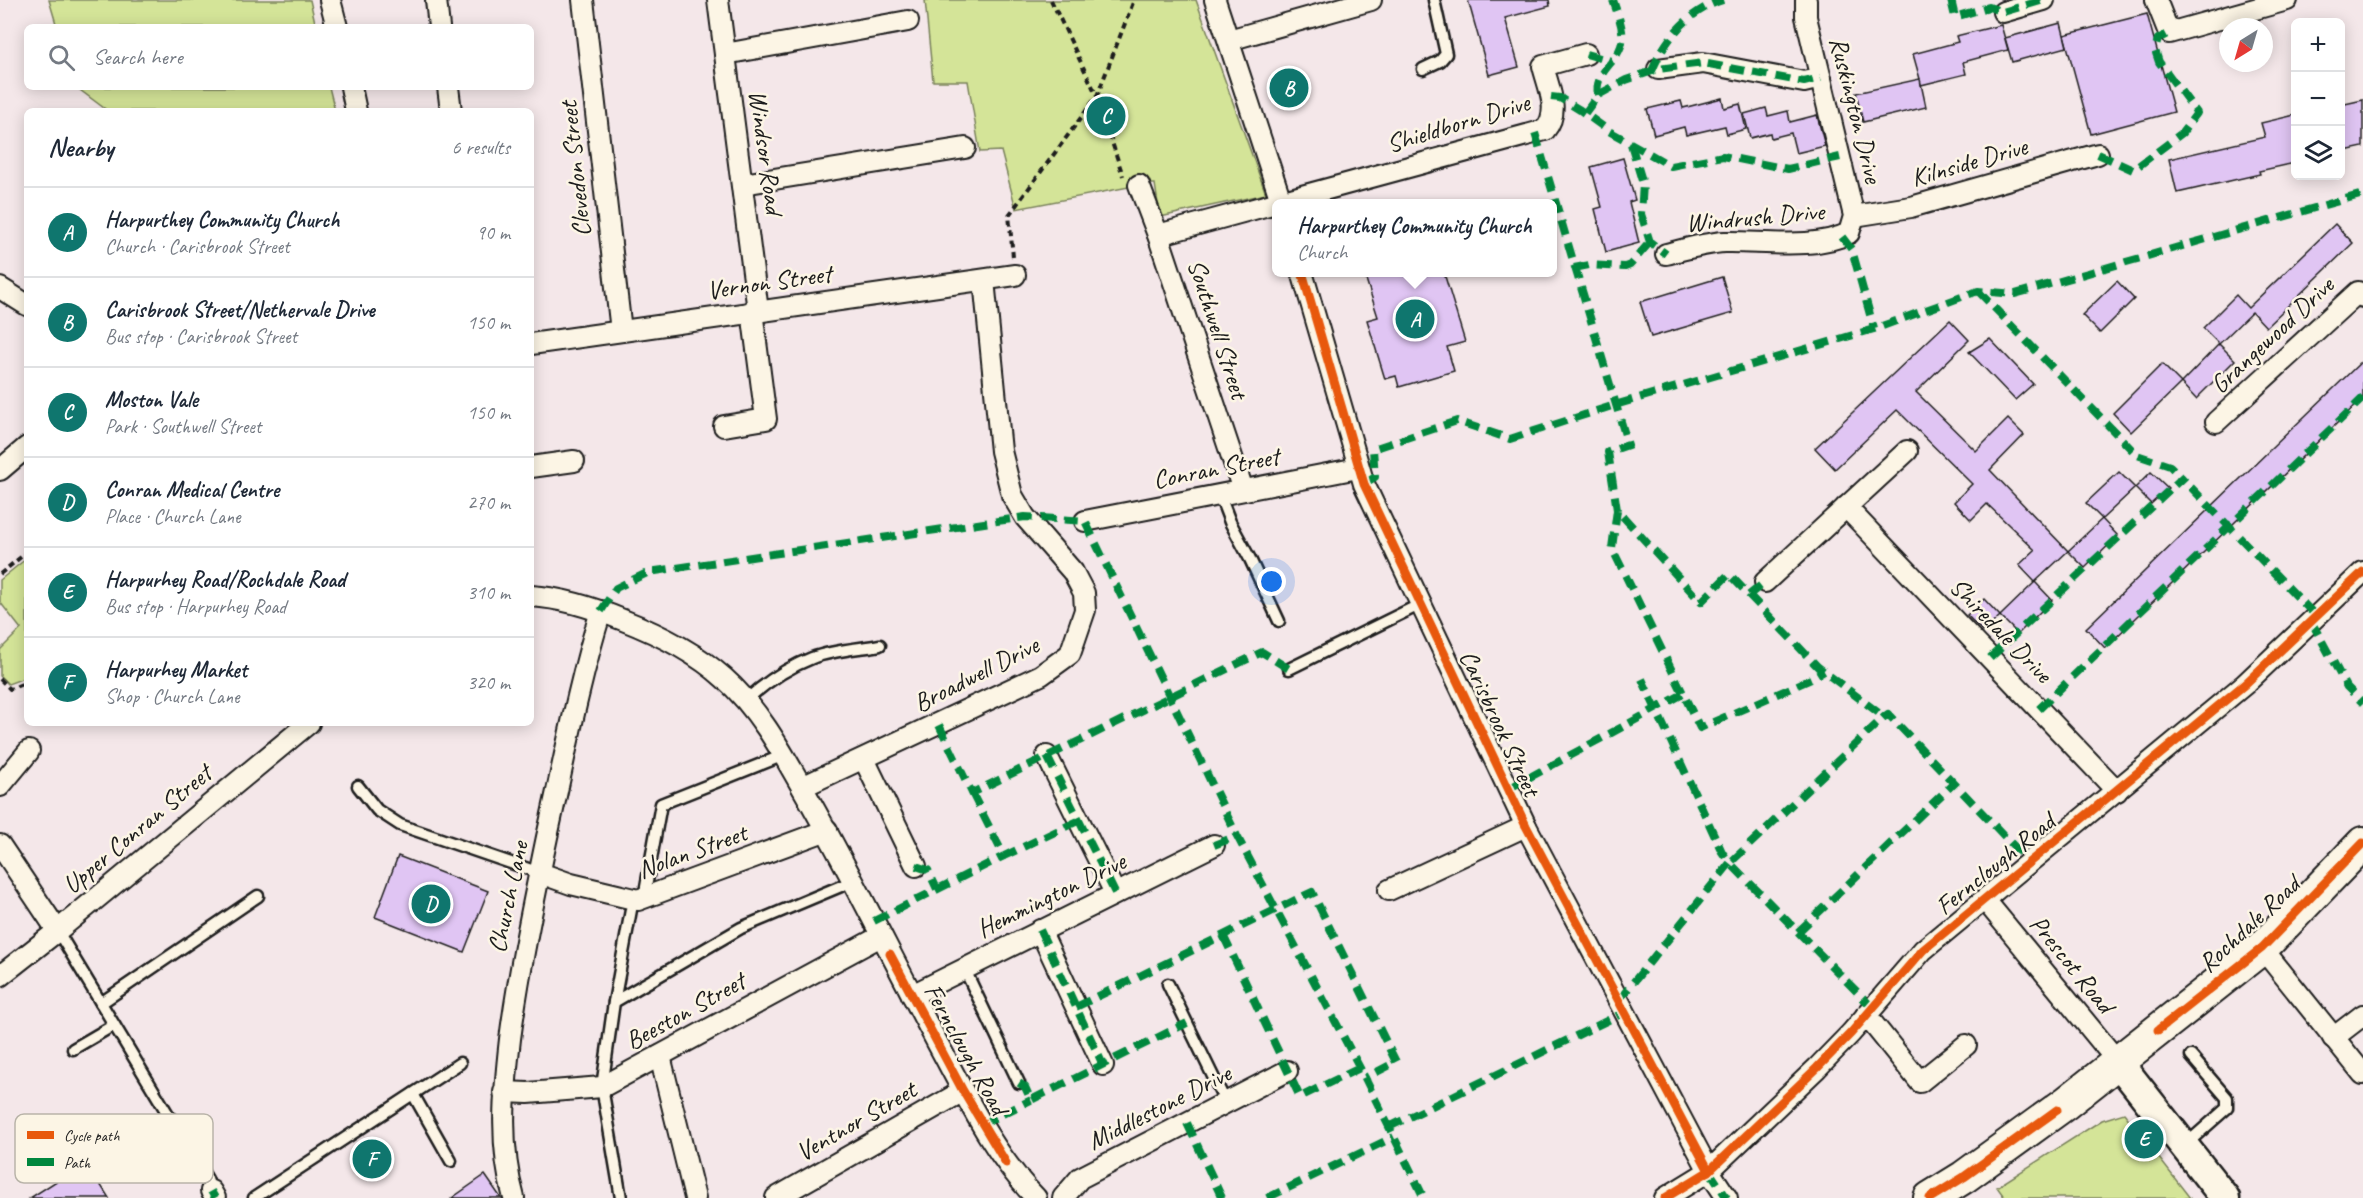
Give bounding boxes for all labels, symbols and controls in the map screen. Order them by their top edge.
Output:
north arrow [2219,18,2273,72]
map controls [2291,18,2345,180]
button: + [2291,18,2345,72]
search box [24,24,534,90]
street label: Ruskington Drive [1822,34,1890,188]
icon: search [45,41,78,74]
text: Search here [93,43,183,71]
pin: B [1270,66,1308,110]
button: − [2291,72,2345,126]
street label: Shieldborn Drive [1383,85,1535,160]
street label: Windsor Road [741,88,792,220]
pin: C [1086,94,1126,138]
street label: Clevedon Street [551,97,599,238]
button: layers [2291,126,2345,180]
street label: Kilnside Drive [1907,129,2032,194]
text: Nearby [48,131,113,164]
text: 6 results [451,135,510,160]
street label: Windrush Drive [1685,194,1828,239]
popup [1272,199,1557,277]
text: Harpurthey Community Church [105,206,339,234]
text: Harpurthey Community Church [1297,212,1532,240]
text: A [62,220,73,245]
text: 90 m [476,220,510,245]
text: Church · Carisbrook Street [105,234,290,259]
text: Church [1297,240,1347,265]
street label: Southwell Street [1180,255,1257,405]
street label: Vernon Street [705,256,837,307]
street label: Grangewood Drive [2203,268,2342,401]
text: Carisbrook Street/Nethervale Drive [105,296,375,324]
pin: A [1396,296,1434,342]
text: B [62,310,73,335]
text: 150 m [467,310,510,335]
text: Bus stop · Carisbrook Street [105,324,297,349]
text: Moston Vale [105,386,198,414]
text: C [63,400,72,425]
text: 150 m [467,400,510,425]
text: Park · Southwell Street [105,414,261,439]
street label: Conran Street [1150,439,1285,496]
text: Conran Medical Centre [105,476,279,504]
text: D [62,490,73,515]
text: 270 m [467,490,510,515]
text: Place · Church Lane [105,504,240,529]
text: Harpurhey Road/Rochdale Road [105,566,345,594]
your location [1257,567,1286,596]
street label: Shiredale Drive [1943,570,2061,691]
text: E [62,580,73,605]
text: 310 m [467,580,510,605]
text: Bus stop · Harpurhey Road [105,594,286,619]
street label: Broadwell Drive [908,628,1046,720]
street label: Carisbrook Street [1452,645,1549,804]
text: Harpurhey Market [105,656,247,684]
text: F [63,670,72,695]
text: 320 m [467,670,510,695]
text: Shop · Church Lane [105,684,239,709]
street label: Upper Conran Street [56,755,221,901]
street label: Fernclough Road [1928,803,2065,922]
street label: Nolan Street [633,815,753,886]
street label: Church Lane [480,837,536,956]
street label: Hemmington Drive [971,844,1132,945]
street label: Rochdale Road [2191,866,2310,979]
pin: D [412,882,450,926]
street label: Prescot Road [2022,908,2124,1023]
street label: Beeston Street [619,963,754,1057]
street label: Fernclough Road [916,978,1017,1124]
street label: Middlestone Drive [1082,1056,1238,1157]
street label: Ventnor Street [790,1072,924,1169]
legend [15,1114,213,1183]
pin: E [2124,1116,2164,1162]
text: Cycle path [64,1126,120,1146]
pin: F [352,1136,392,1182]
text: Path [64,1153,91,1173]

